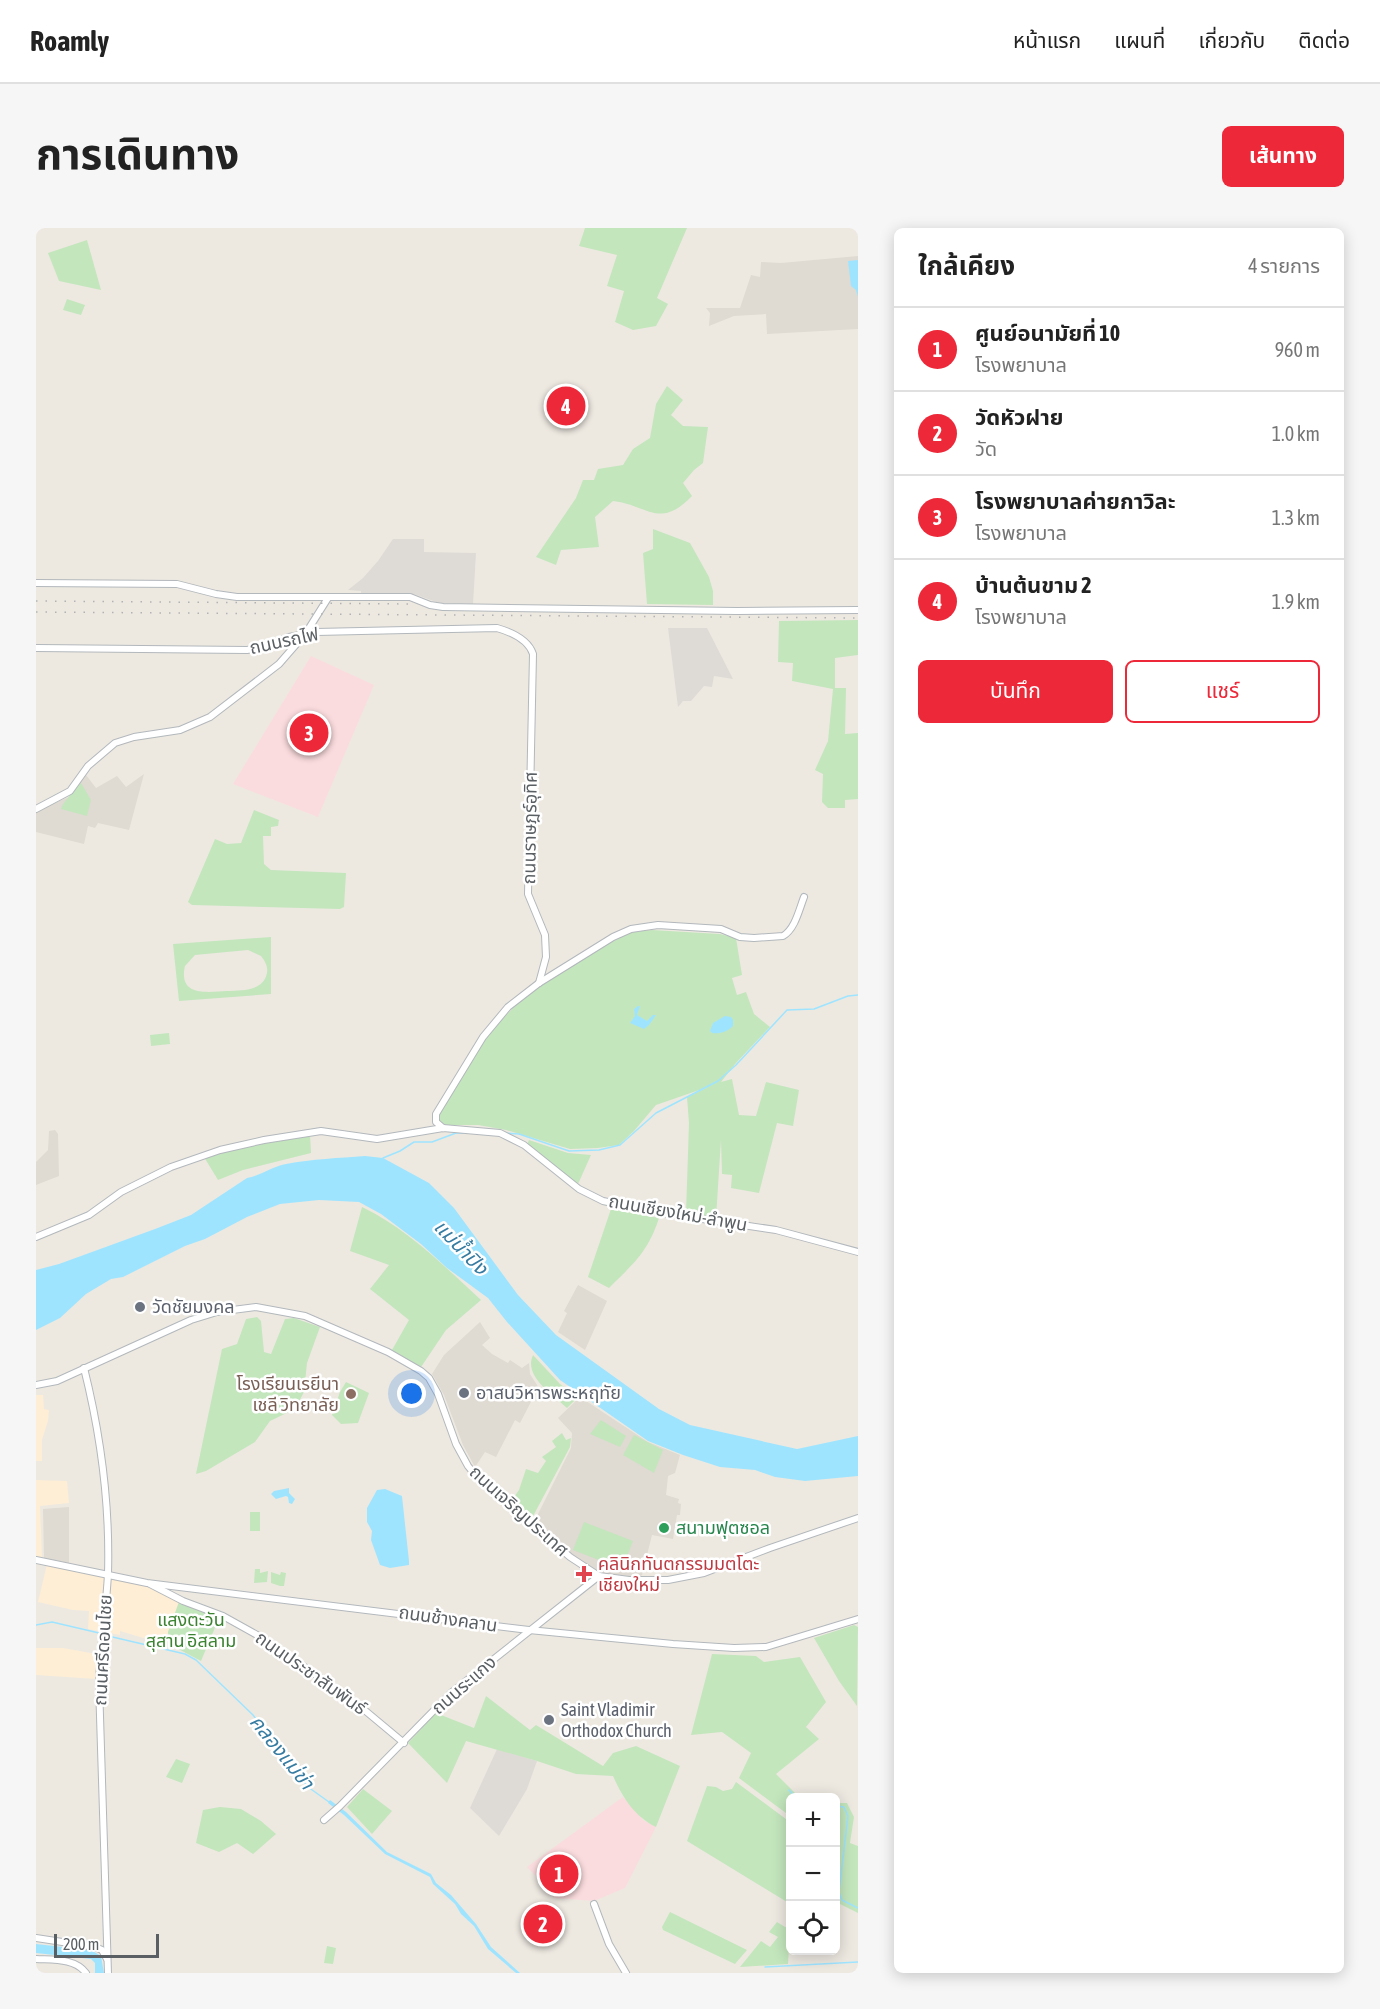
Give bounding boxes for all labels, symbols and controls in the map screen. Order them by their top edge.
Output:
text: Roamly [30,25,109,57]
text: หน้าแรก [1013,28,1081,52]
text: แผนที่ [1114,28,1165,52]
text: เกี่ยวกับ [1198,28,1265,52]
text: ติดต่อ [1298,28,1350,52]
button: เส้นทาง [1222,126,1344,187]
text: การเดินทาง [36,130,239,178]
text: ใกล้เคียง [918,251,1015,281]
text: 4 รายการ [1248,254,1320,277]
text: ศูนย์อนามัยที่ 10 [975,320,1120,346]
text: 1 [933,338,942,361]
text: 960 m [1275,338,1320,361]
text: โรงพยาบาล [975,353,1067,376]
pin: 4 [546,384,586,429]
text: วัดหัวฝาย [975,404,1064,430]
text: 2 [933,422,942,445]
text: 1.0 km [1272,422,1320,445]
text: วัด [975,437,997,460]
text: โรงพยาบาลค่ายกาวิละ [975,488,1176,514]
text: 3 [933,506,942,529]
text: 1.3 km [1272,506,1320,529]
text: โรงพยาบาล [975,521,1067,544]
text: บ้านต้นขาม 2 [975,572,1092,598]
text: 4 [933,590,942,613]
text: 1.9 km [1272,590,1320,613]
text: โรงพยาบาล [975,605,1067,628]
street label: ถนนรถไฟ [248,623,320,658]
button: บันทึก [918,660,1113,723]
button: แชร์ [1125,660,1320,723]
pin: 3 [290,710,328,756]
street label: ถนนราษฎร์อุทิศ [518,771,542,885]
street label: ถนนเชียงใหม่-ลำพูน [607,1190,749,1237]
water label: แม่น้ำปิง [430,1213,495,1280]
place label: วัดชัยมงคล [152,1296,235,1317]
marker: วัดชัยมงคล [133,1300,147,1314]
place label: โรงเรียนเรยีนา เชลี วิทยาลัย [237,1373,339,1415]
your location [397,1379,426,1408]
place label: อาสนวิหารพระหฤทัย [476,1382,621,1403]
marker: อาสนวิหารพระหฤทัย [457,1386,471,1400]
marker: โรงเรียนเรยีนา เชลี วิทยาลัย [344,1387,358,1401]
street label: ถนนเจริญประเทศ [466,1461,573,1561]
place label: สนามฟุตซอล [676,1517,770,1539]
marker: สนามฟุตซอล [657,1521,671,1535]
place label: คลินิกทันตกรรมมตโตะ เชียงใหม่ [598,1553,759,1595]
marker: คลินิกทันตกรรมมตโตะ เชียงใหม่ [575,1565,593,1583]
street label: ถนนศรีดอนไชย [89,1594,116,1706]
street label: ถนนช้างคลาน [397,1601,499,1636]
park label: แสงตะวัน สุสาน อิสลาม [146,1609,236,1652]
street label: ถนนประชาสัมพันธ์ [252,1627,371,1719]
street label: ถนนระแกง [427,1651,500,1718]
place label: Saint Vladimir Orthodox Church [561,1699,672,1741]
water label: คลองแม่ข่า [246,1710,320,1794]
marker: Saint Vladimir Orthodox Church [542,1713,556,1727]
map controls [786,1793,840,1955]
button: + [786,1793,840,1847]
button: − [786,1847,840,1901]
pin: 1 [540,1852,578,1896]
button: locate [786,1901,840,1955]
pin: 2 [524,1902,562,1946]
scale bar [54,1931,159,1958]
text: 200 m [63,1935,99,1953]

